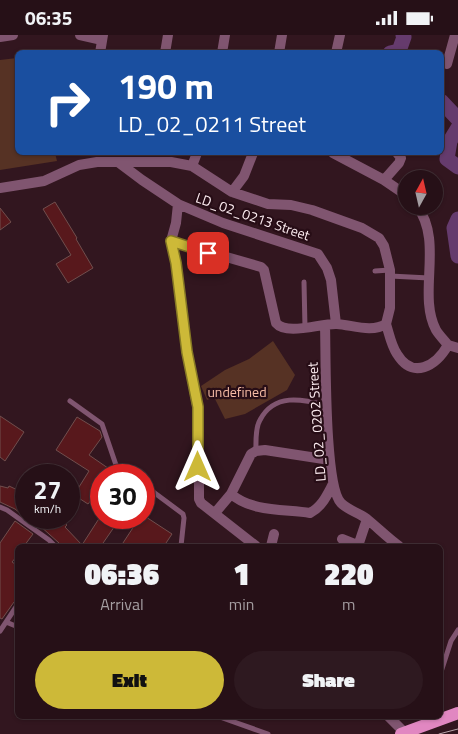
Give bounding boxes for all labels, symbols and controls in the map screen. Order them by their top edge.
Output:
text: 06:35 [25,3,72,32]
text: 190 m [118,59,214,113]
icon: right [35,70,100,135]
text: LD_02_0211 Street [118,107,306,141]
north arrow [398,170,442,215]
map controls [398,170,443,215]
street label: LD_02_0213 Street [193,187,313,245]
pin [187,232,229,274]
icon: arrive [194,239,222,267]
street label: LD_02_0202 Street [301,362,331,482]
park label: undefined [207,381,267,402]
position arrow [171,440,223,492]
speed limit sign: 30 [90,464,155,529]
text: 27 [33,471,62,509]
text: km/h [34,499,61,518]
text: 06:36 [85,551,159,597]
text: 1 [233,551,250,597]
text: 220 [324,551,373,597]
text: Arrival [100,592,144,616]
text: min [229,592,254,616]
text: m [342,592,355,616]
button: Exit [35,651,224,709]
button: Share [234,651,423,709]

